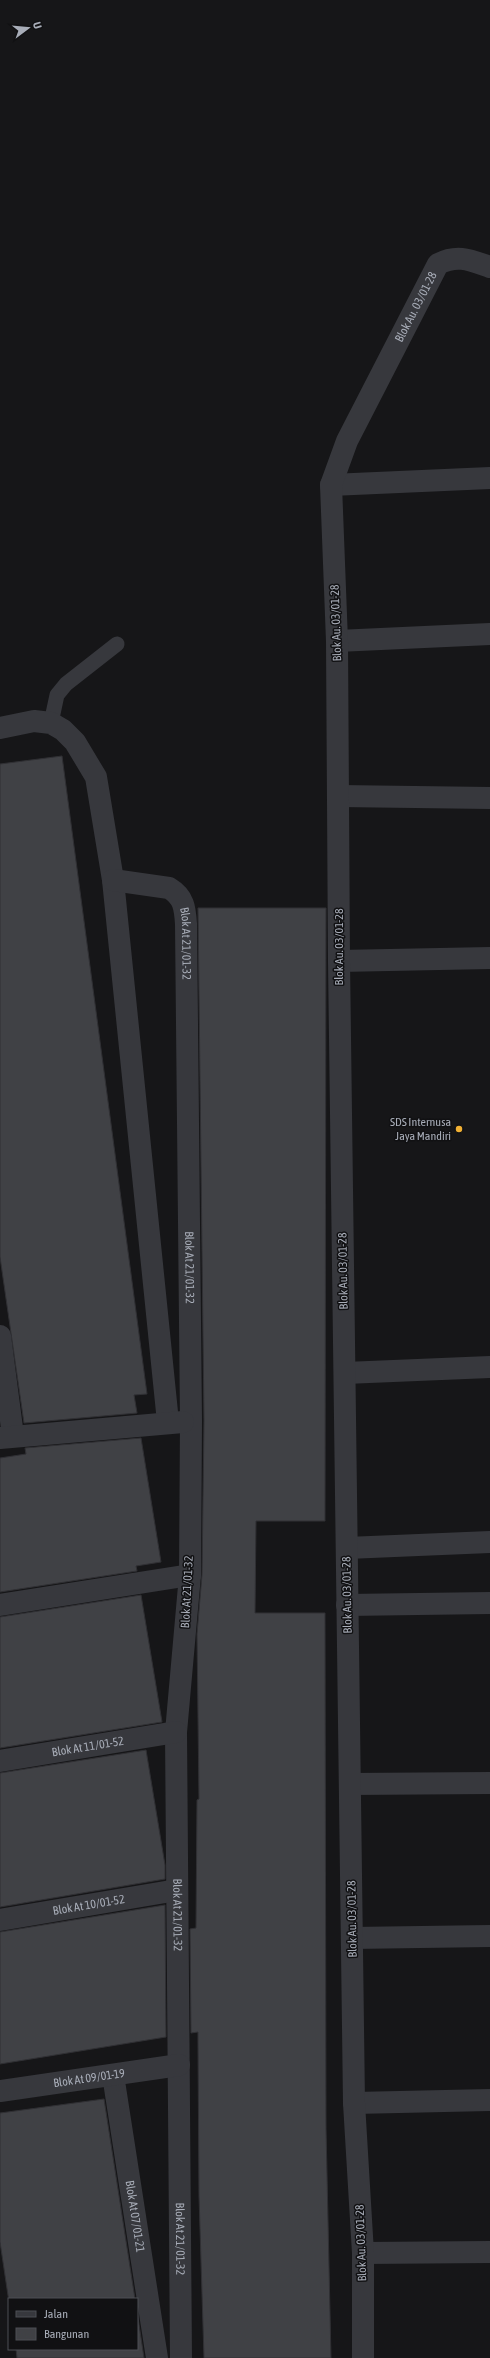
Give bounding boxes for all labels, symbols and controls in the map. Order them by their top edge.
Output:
north arrow [8,8,48,48]
text: U [31,20,44,30]
street label: Blok Au. 03/01-28 [392,269,440,344]
street label: Blok Au. 03/01-28 [328,584,344,662]
street label: Blok At 21/01-32 [177,906,194,980]
street label: Blok Au. 03/01-28 [332,908,346,986]
place label: SDS Internusa Jaya Mandiri [390,1115,451,1143]
marker: SDS Internusa Jaya Mandiri [454,1124,464,1134]
street label: Blok At 21/01-32 [182,1231,197,1304]
street label: Blok Au. 03/01-28 [335,1232,351,1310]
street label: Blok At 21/01-32 [178,1555,196,1629]
street label: Blok Au. 03/01-28 [339,1556,355,1634]
street label: Blok At 11/01-52 [51,1734,125,1759]
street label: Blok At 21/01-32 [170,1878,185,1951]
street label: Blok Au. 03/01-28 [344,1880,360,1958]
street label: Blok At 10/01-52 [52,1892,126,1918]
street label: Blok At 09/01-19 [52,2066,126,2090]
street label: Blok At 07/01-21 [122,2179,148,2254]
street label: Blok At 21/01-32 [173,2202,187,2275]
street label: Blok Au. 03/01-28 [353,2204,369,2282]
legend [8,2298,138,2350]
text: Jalan [44,2307,68,2321]
text: Bangunan [44,2327,89,2341]

